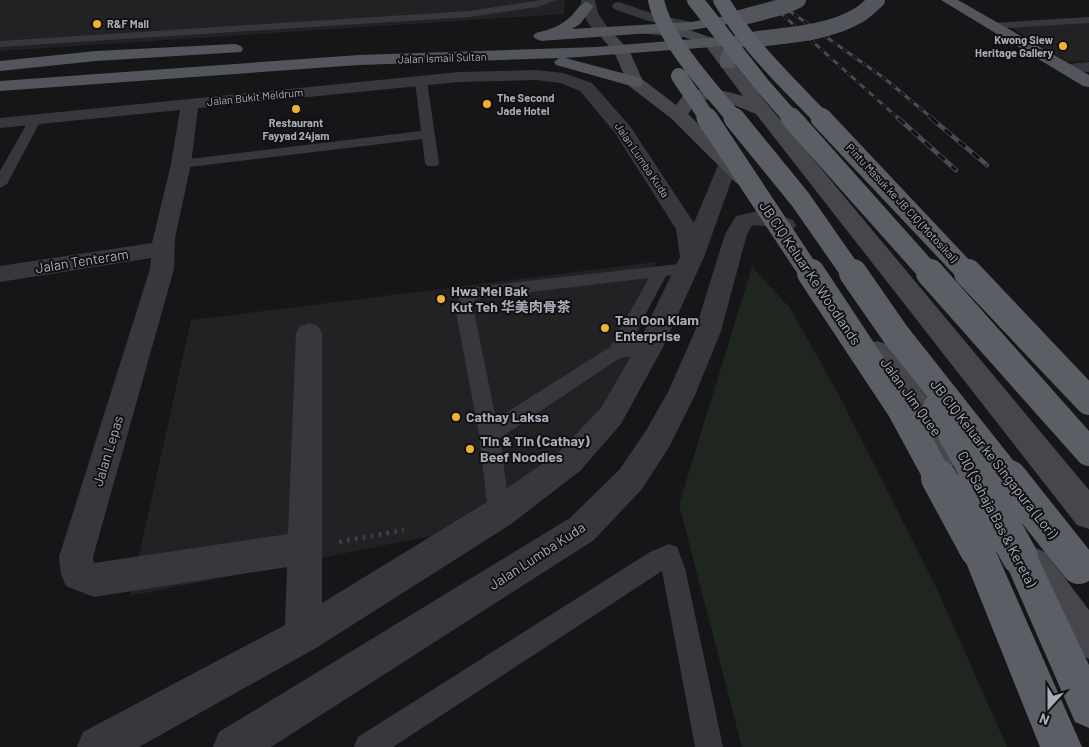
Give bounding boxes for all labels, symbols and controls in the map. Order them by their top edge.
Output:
place label: R&F Mall [107,17,149,30]
marker: R&F Mall [91,18,103,30]
place label: Kwong Siew Heritage Gallery [975,33,1053,59]
marker: Kwong Siew Heritage Gallery [1057,40,1069,52]
street label: Jalan Ismail Sultan [397,49,487,66]
street label: Jalan Bukit Meldrum [206,85,304,108]
place label: The Second Jade Hotel [497,91,554,117]
marker: The Second Jade Hotel [481,98,493,110]
marker: Restaurant Fayyad 24jam [290,103,302,115]
place label: Restaurant Fayyad 24jam [263,116,329,142]
street label: Jalan Lumba Kuda [613,120,672,200]
street label: Pintu Masuk ke JB CIQ (Motosikal) [844,141,961,265]
street label: JB CIQ Keluar Ke Woodlands [756,198,865,348]
street label: Jalan Tenteram [34,245,130,276]
place label: Hwa Mei Bak Kut Teh 华美肉骨茶 [451,282,571,315]
marker: Hwa Mei Bak Kut Teh 华美肉骨茶 [435,293,447,305]
place label: Tan Oon Kiam Enterprise [615,311,699,344]
marker: Tan Oon Kiam Enterprise [599,322,611,334]
street label: Jalan Jim Quee [877,354,945,439]
street label: JB CIQ Keluar ke Singapura (Lori) [927,376,1062,542]
place label: Cathay Laksa [466,408,549,425]
marker: Cathay Laksa [450,411,462,423]
street label: Jalan Lepas [89,413,126,488]
place label: Tin & Tin (Cathay) Beef Noodles [480,432,590,465]
marker: Tin & Tin (Cathay) Beef Noodles [464,443,476,455]
street label: CIQ (Sahaja Bas & Kereta) [954,448,1041,590]
street label: Jalan Lumba Kuda [485,518,588,593]
north arrow [1024,682,1074,732]
text: N [1037,710,1052,729]

